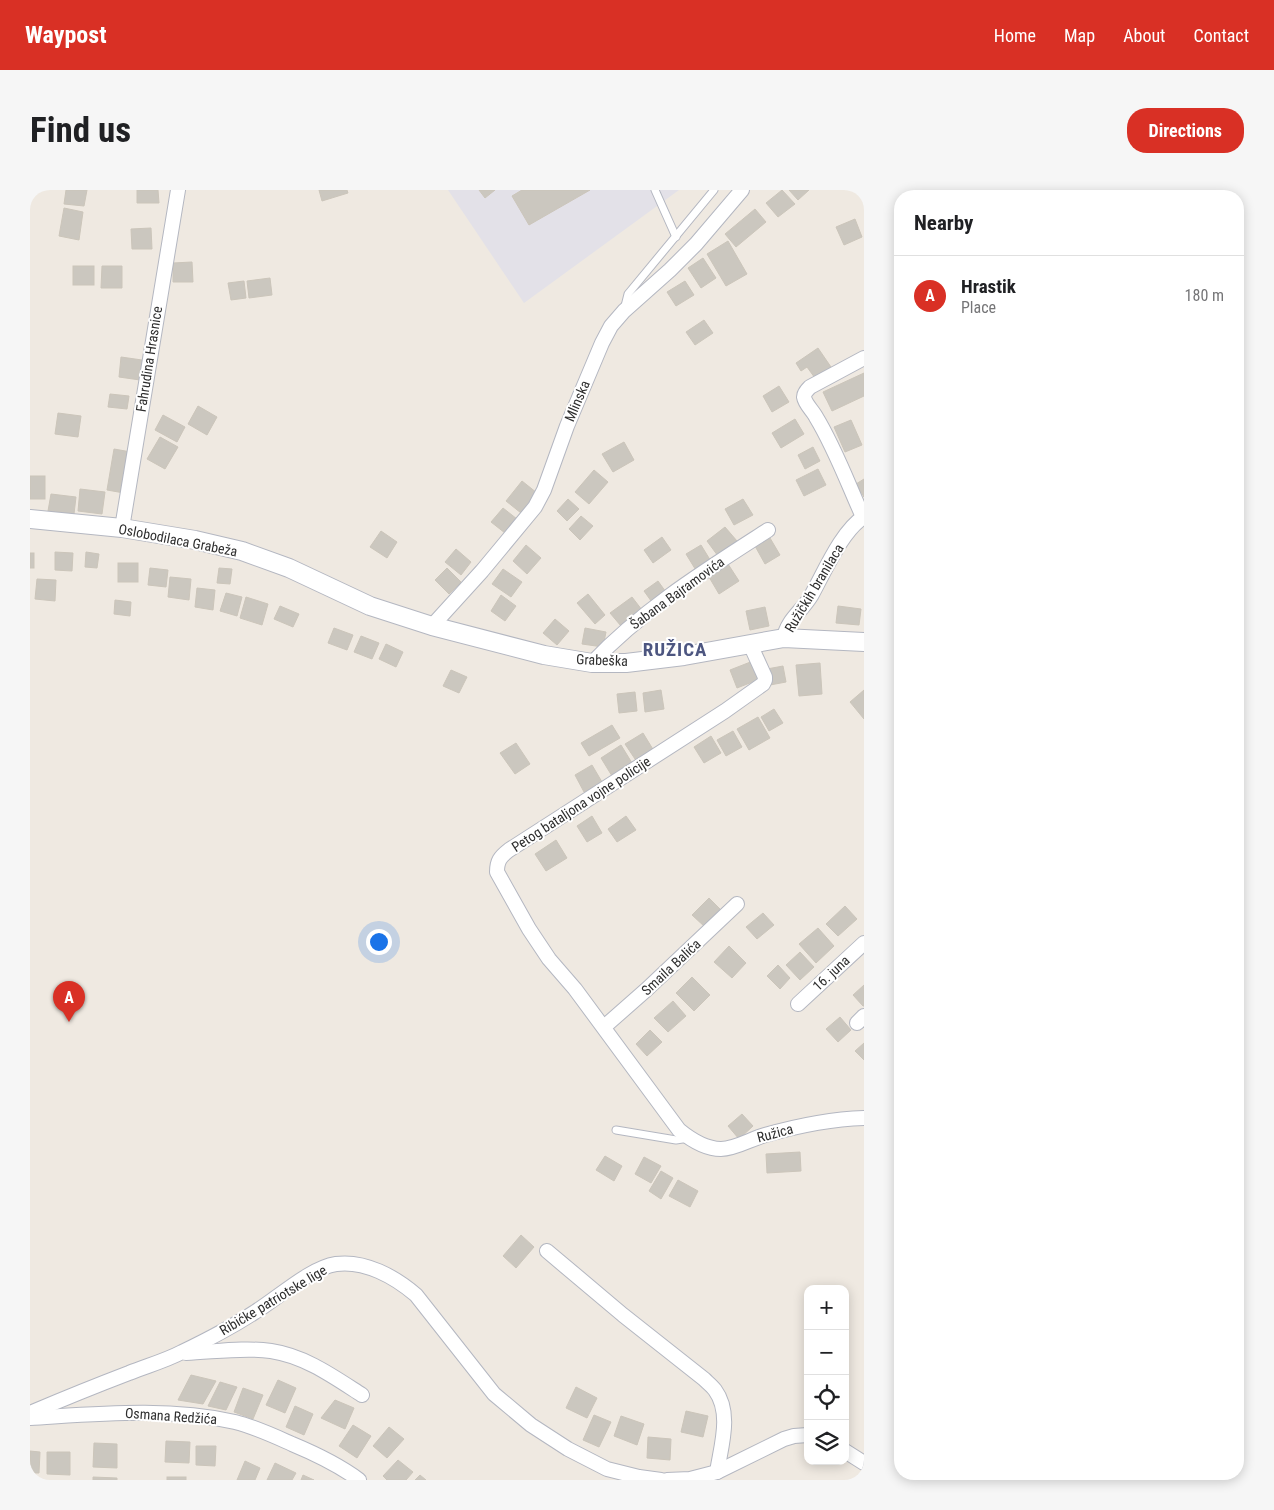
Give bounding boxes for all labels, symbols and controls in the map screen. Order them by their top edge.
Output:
text: Waypost [25,21,107,49]
text: Home [994,25,1036,46]
text: Map [1064,25,1095,46]
text: About [1123,25,1165,46]
text: Contact [1193,25,1249,46]
button: Directions [1127,108,1244,153]
text: Find us [30,110,131,151]
text: Nearby [914,211,973,235]
text: Hrastik [961,275,1016,298]
text: A [925,286,935,305]
text: 180 m [1185,286,1224,305]
text: Place [961,298,996,317]
street label: Fahrudina Hrasnice [133,305,165,413]
street label: Mlinska [561,378,593,424]
street label: Oslobodilaca Grabeža [117,521,239,559]
street label: Ružičkih branilaca [781,541,847,635]
street label: Šabana Bajramovića [626,553,727,632]
district label: RUŽICA [643,638,707,661]
street label: Grabeška [576,651,628,669]
street label: Petog bataljona vojne policije [509,753,654,855]
your location [366,929,392,955]
street label: Smaila Balića [638,936,704,998]
street label: 16. juna [809,952,853,994]
pin: A [53,981,85,1022]
street label: Ružica [755,1121,795,1145]
street label: Ribićke patriotske lige [217,1262,330,1338]
map controls [804,1285,849,1465]
button: + [804,1285,849,1330]
button: − [804,1330,849,1375]
button: locate [804,1375,849,1420]
street label: Osmana Redžića [124,1405,218,1427]
button: layers [804,1420,849,1465]

